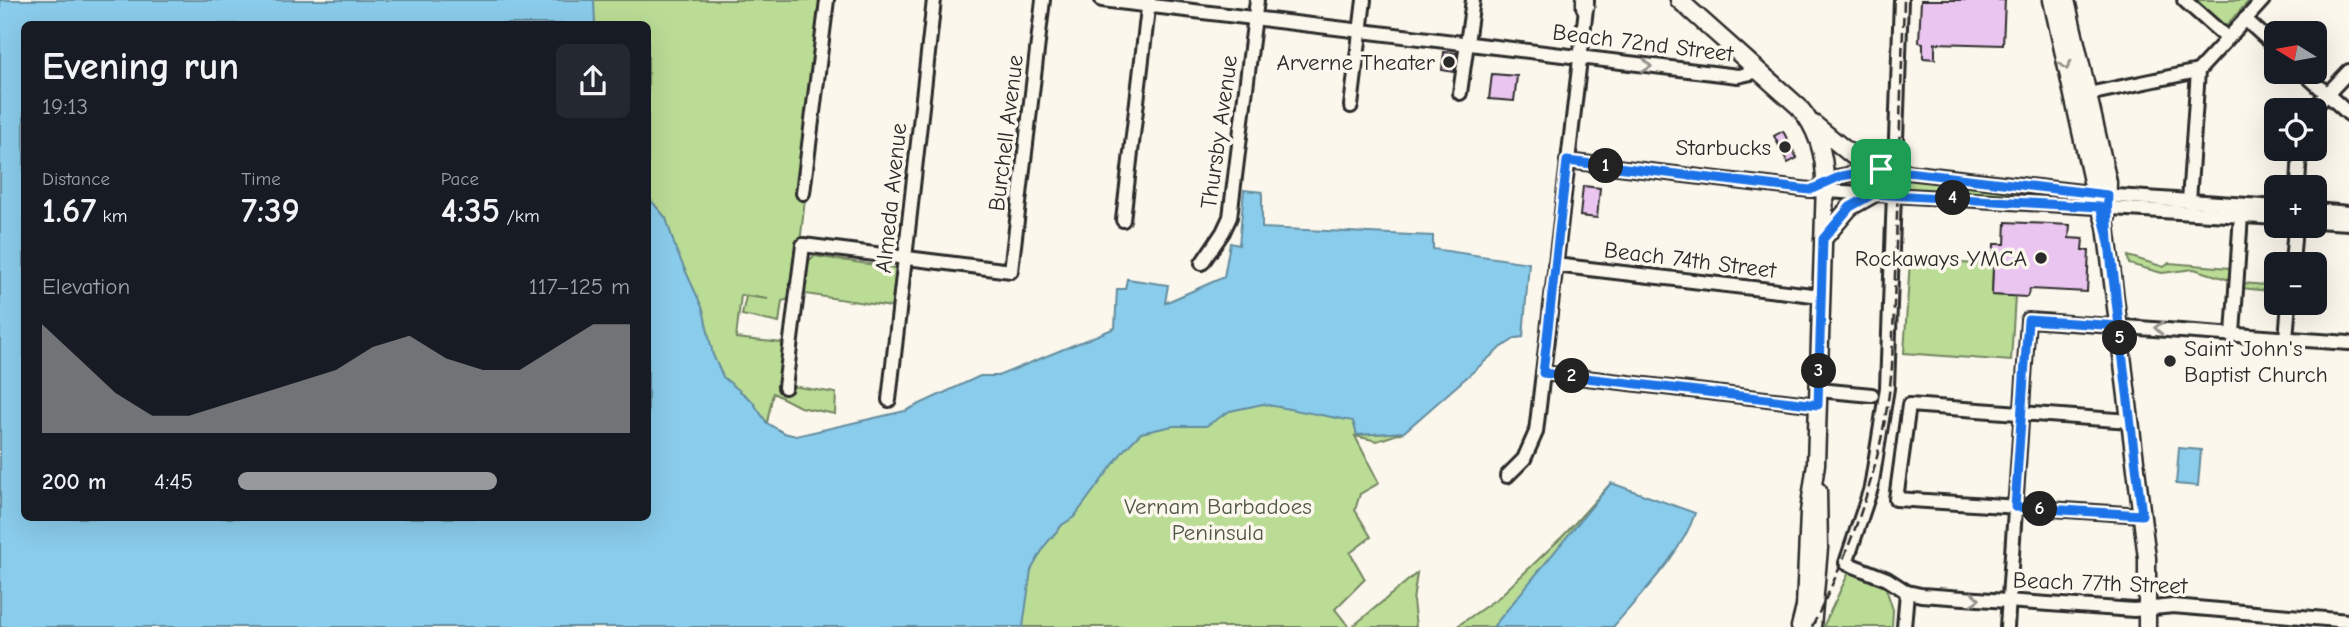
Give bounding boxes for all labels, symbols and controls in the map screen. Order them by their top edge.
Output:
street label: Beach 72nd Street [1551,19,1736,68]
north arrow [2264,21,2328,84]
map controls [2264,21,2327,315]
button: share [556,44,630,118]
text: Evening run [42,45,239,89]
place label: Arverne Theater [1276,49,1436,76]
street label: Burchell Avenue [983,53,1029,213]
street label: Thursby Avenue [1195,53,1243,211]
marker: Arverne Theater [1441,54,1457,70]
one-way arrow [1641,58,1653,73]
one-way arrow [2058,59,2072,71]
text: 19:13 [42,93,88,120]
button: locate [2264,98,2327,161]
street label: Almeda Avenue [870,122,912,274]
place label: Starbucks [1676,134,1771,161]
marker: Starbucks [1777,139,1793,155]
pin [1851,139,1911,199]
pin: 1 [1588,148,1624,184]
icon: arrive [1862,150,1900,188]
text: 1 [1602,154,1609,176]
text: Distance [42,168,110,190]
text: Time [241,168,281,190]
text: Pace [441,168,479,190]
button: + [2264,175,2327,238]
pin: 4 [1936,180,1970,216]
text: 4 [1948,186,1957,208]
text: 1.67 [42,190,96,231]
text: 7:39 [241,190,300,231]
text: 4:35 [441,190,500,231]
text: km [96,205,127,227]
text: /km [500,205,540,227]
street label: Beach 74th Street [1602,236,1779,284]
place label: Rockaways YMCA [1855,245,2027,272]
marker: Rockaways YMCA [2033,250,2049,266]
button: − [2264,252,2327,315]
text: Elevation [42,273,130,300]
text: 117–125 m [529,273,630,300]
pin: 5 [2102,320,2138,356]
one-way arrow [2153,321,2164,336]
text: 5 [2114,326,2125,348]
place label: Saint John's Baptist Church [2184,335,2328,388]
marker: Saint John's Baptist Church [2162,353,2178,369]
pin: 3 [1801,354,1836,388]
pin: 2 [1554,358,1590,394]
text: 3 [1814,359,1823,381]
text: 2 [1567,364,1576,386]
text: 200 m [42,468,106,495]
text: 4:45 [154,468,193,495]
pin: 6 [2022,491,2058,526]
park label: Vernam Barbadoes Peninsula [1124,493,1312,546]
text: 6 [2035,497,2044,519]
street label: Beach 77th Street [2012,566,2189,600]
one-way arrow [1970,591,1981,606]

